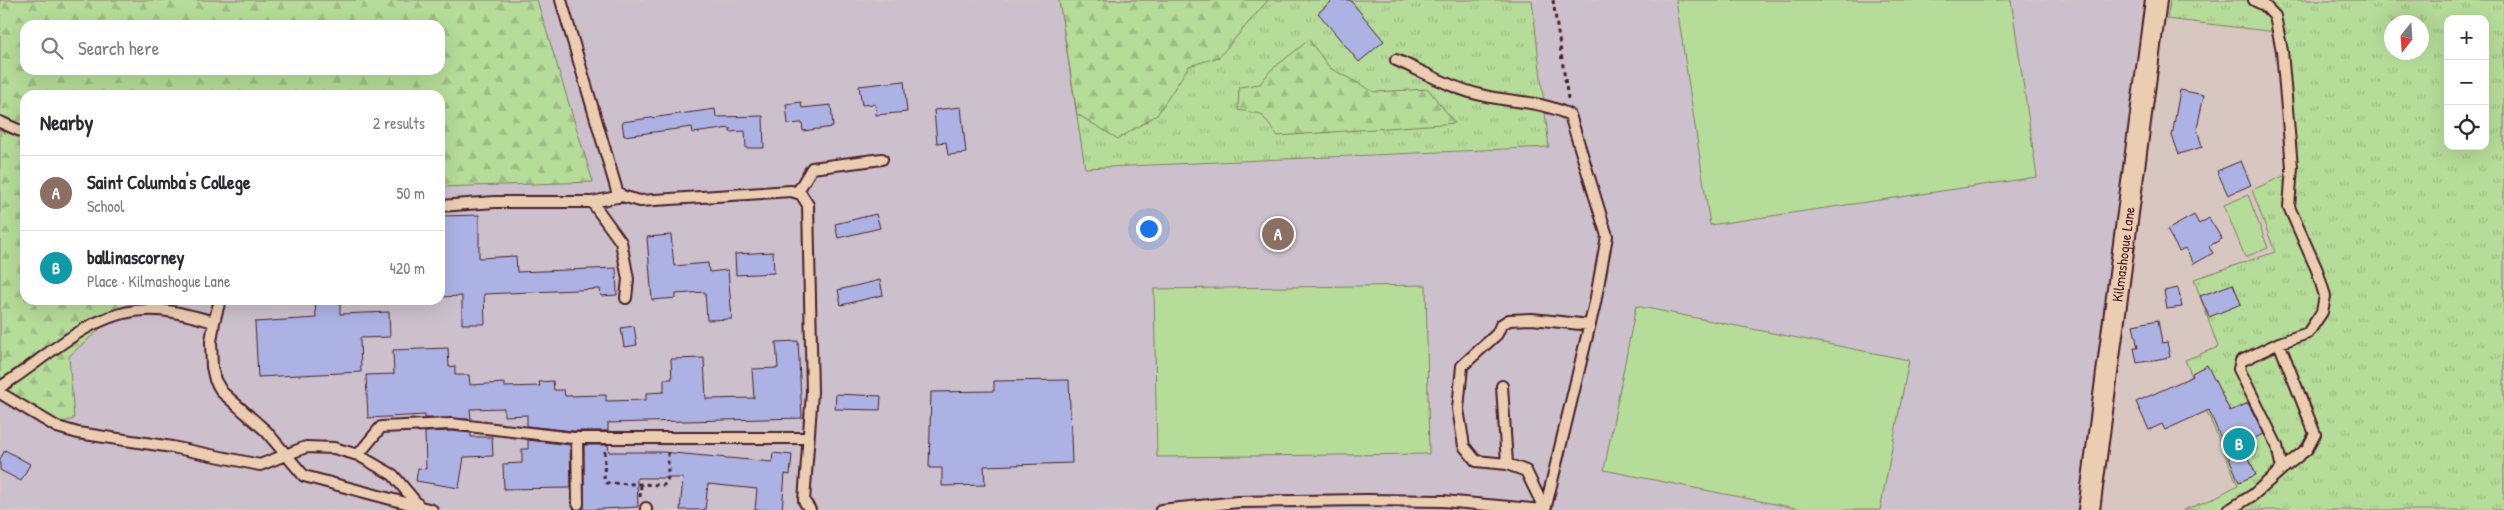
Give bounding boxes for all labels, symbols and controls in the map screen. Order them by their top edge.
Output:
north arrow [2384,15,2429,60]
map controls [2444,15,2489,150]
button: + [2444,15,2489,60]
search box [20,20,445,75]
icon: search [38,34,66,62]
text: Search here [78,35,159,61]
button: − [2444,60,2489,105]
button: locate [2444,105,2489,150]
text: Nearby [40,108,93,137]
text: 2 results [373,112,425,134]
text: Saint Columba's College [87,169,250,195]
text: A [52,182,60,204]
text: 50 m [397,182,425,204]
text: School [87,195,124,217]
street label: Kilmashogue Lane [2106,205,2139,303]
pin: A [1262,215,1294,253]
your location [1136,216,1162,242]
text: ballinascorney [87,244,185,270]
text: B [52,257,60,279]
text: 420 m [390,257,425,279]
text: Place · Kilmashogue Lane [87,270,230,292]
pin: B [2223,425,2255,463]

